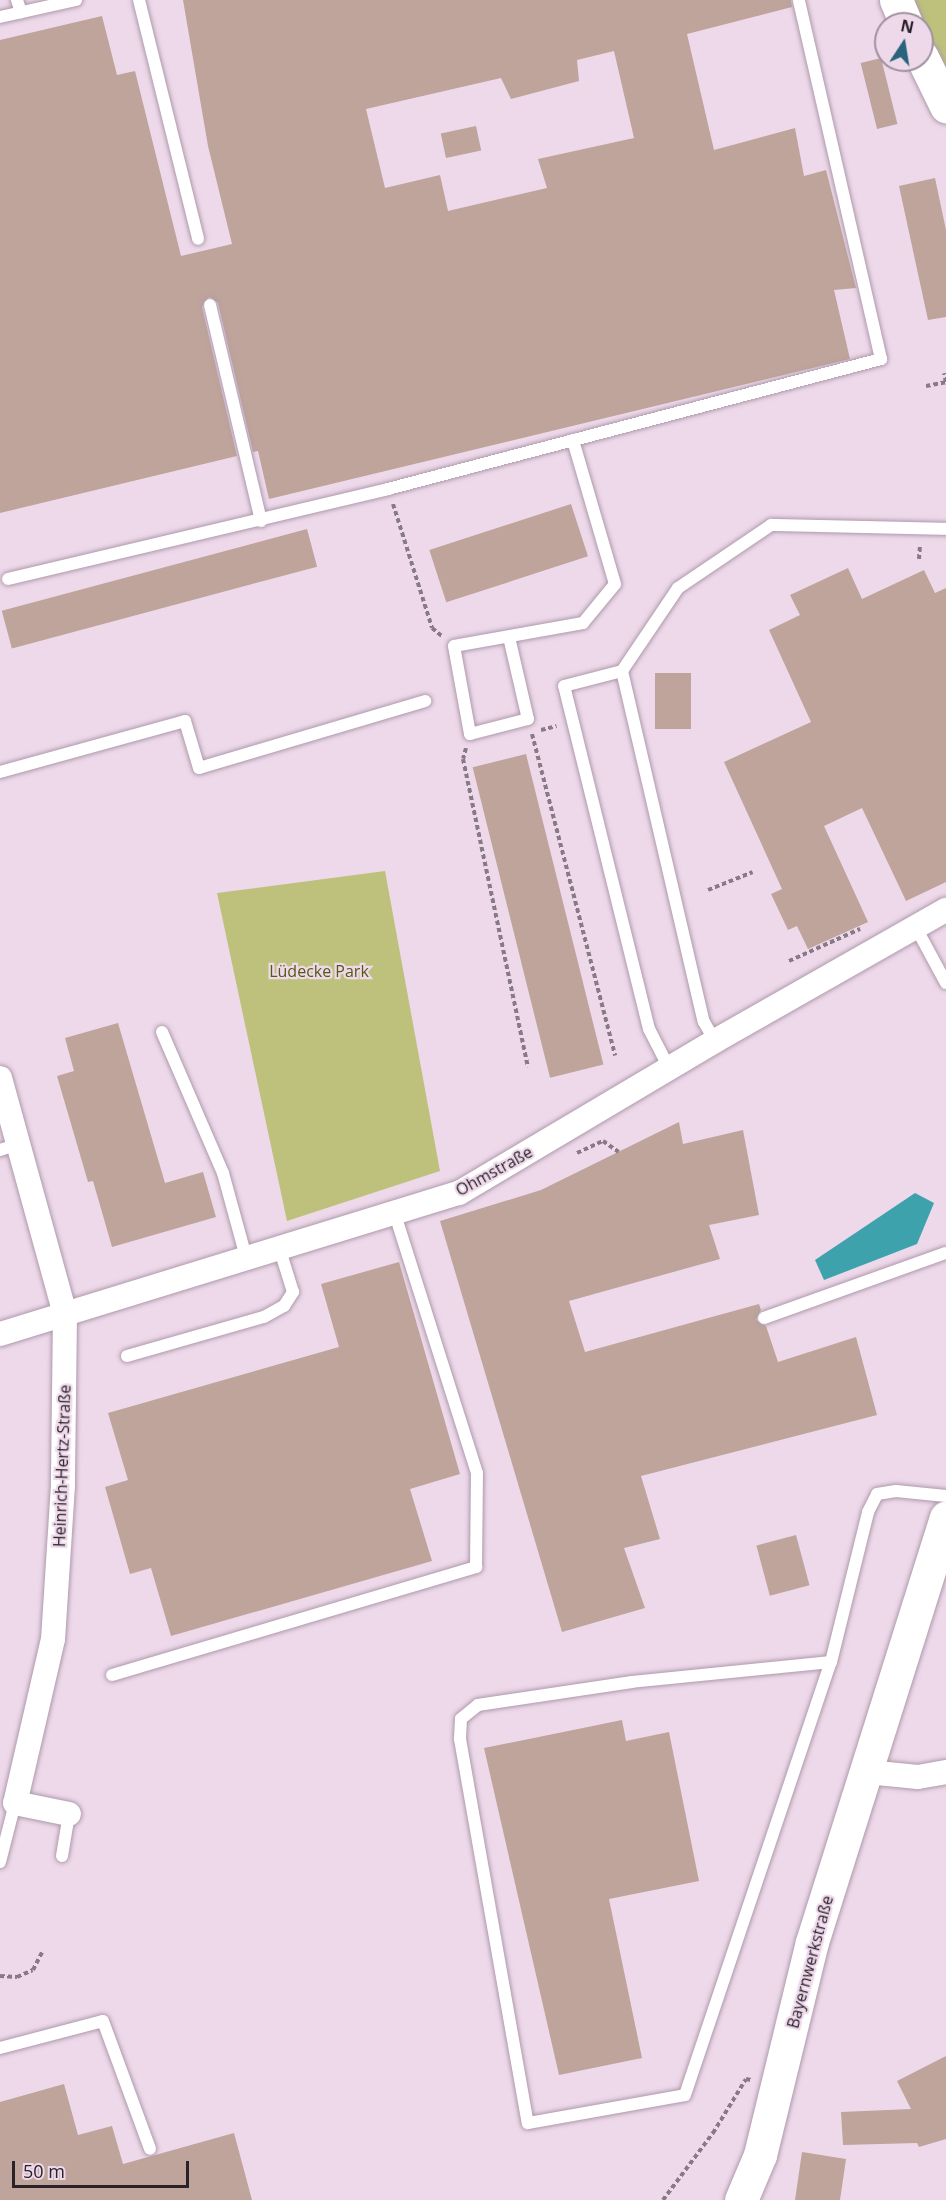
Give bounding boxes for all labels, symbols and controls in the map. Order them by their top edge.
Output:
north arrow [874,12,934,72]
text: N [899,14,916,38]
park label: Lüdecke Park [269,961,369,981]
street label: Ohmstraße [452,1142,536,1200]
street label: Heinrich-Hertz-Straße [50,1385,74,1547]
street label: Bayernwerkstraße [783,1894,837,2030]
scale bar [15,2149,192,2187]
text: 50 m [23,2159,65,2183]

